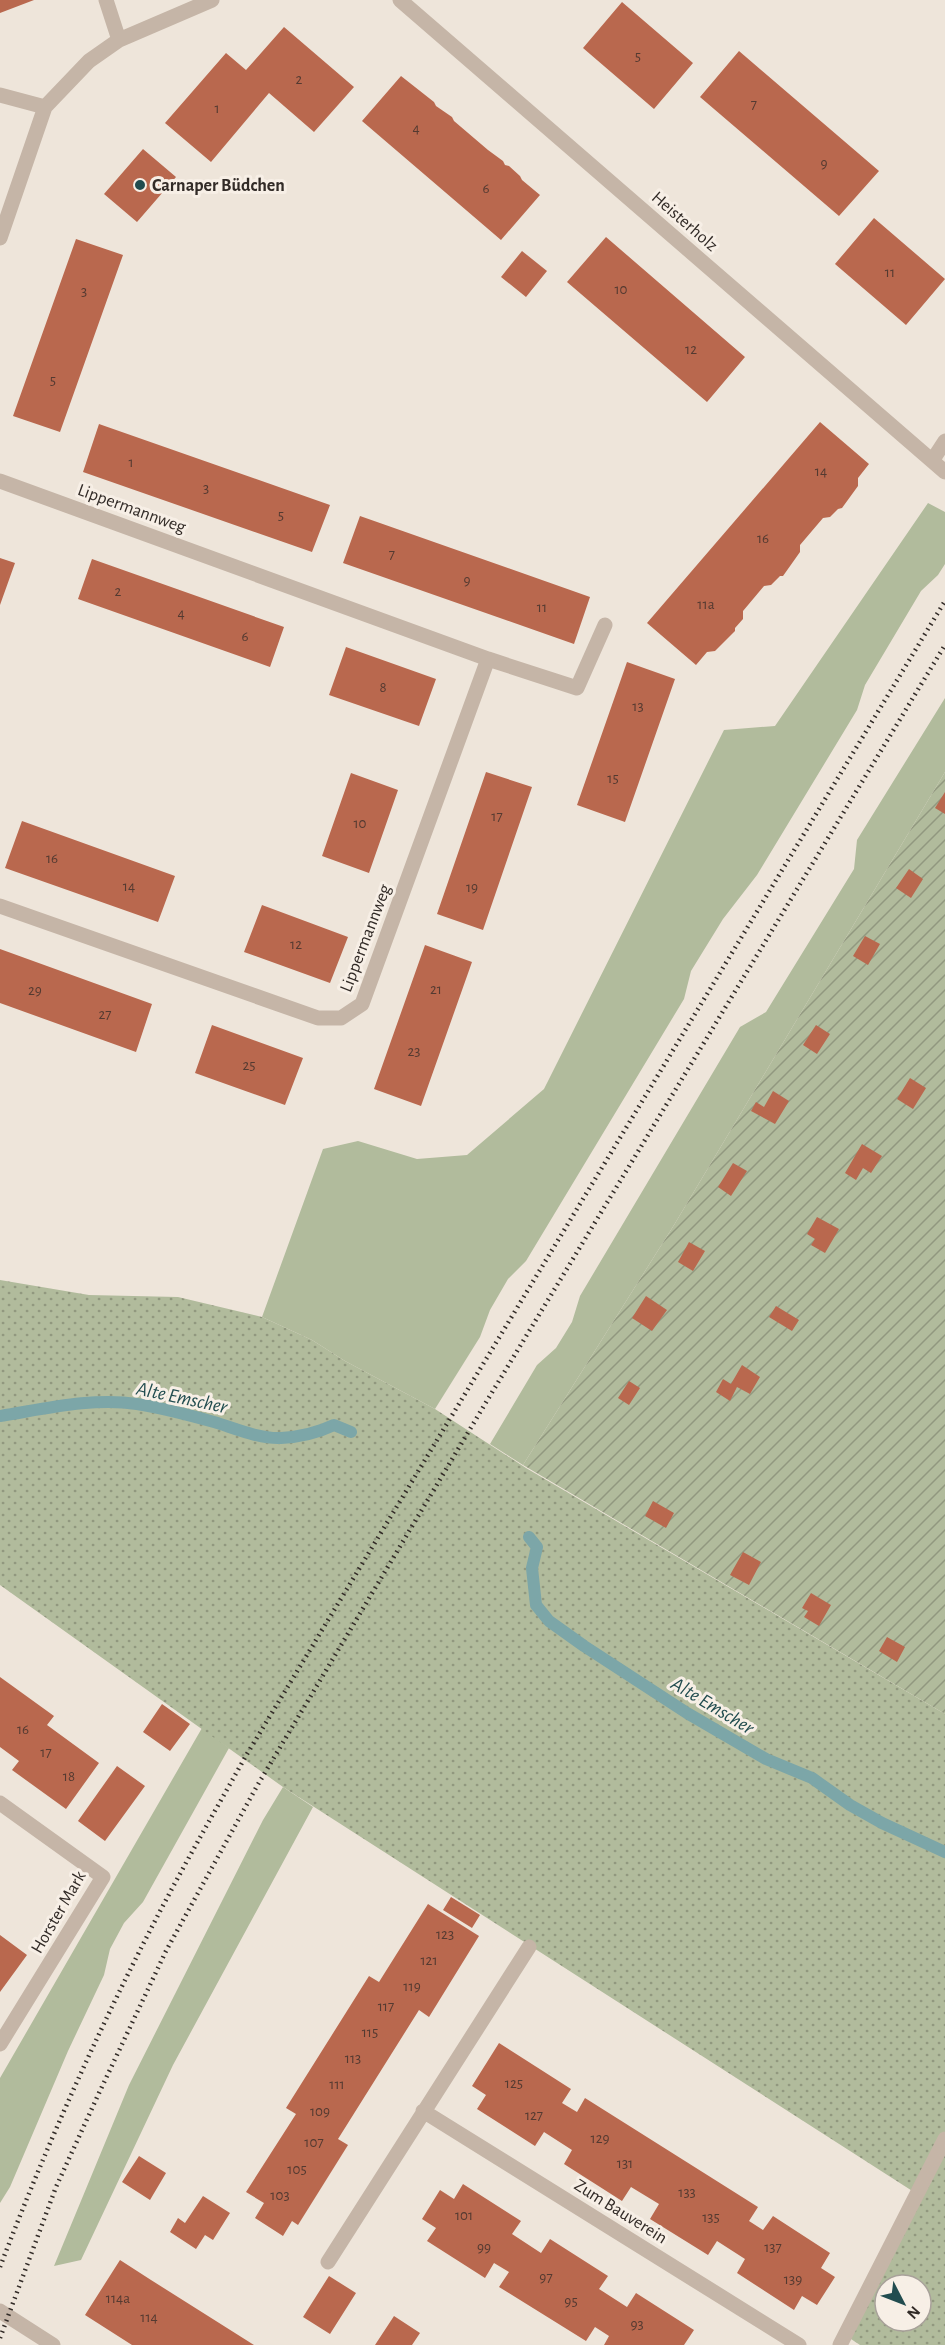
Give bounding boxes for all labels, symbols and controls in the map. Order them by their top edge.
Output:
house number: 5 [635,49,641,64]
house number: 2 [296,72,303,87]
house number: 7 [751,97,757,112]
house number: 1 [214,101,220,116]
house number: 4 [412,121,420,136]
house number: 9 [820,156,828,171]
place label: Carnaper Büdchen [152,177,285,195]
marker: Carnaper Büdchen [133,178,147,192]
house number: 6 [482,181,490,196]
street label: Heisterholz [648,188,721,255]
house number: 11 [885,265,895,280]
house number: 10 [614,282,628,297]
house number: 3 [81,284,87,299]
house number: 12 [685,342,697,357]
house number: 5 [50,373,56,388]
house number: 1 [128,455,134,470]
house number: 14 [815,464,827,479]
street label: Lippermannweg [75,481,188,537]
house number: 3 [203,481,209,496]
house number: 5 [278,508,284,523]
house number: 16 [757,531,769,546]
house number: 7 [389,547,395,562]
house number: 9 [463,573,471,588]
house number: 2 [115,584,122,599]
house number: 11a [697,597,715,612]
house number: 11 [537,600,547,615]
house number: 4 [177,606,185,621]
house number: 6 [241,629,249,644]
house number: 8 [379,680,387,695]
house number: 13 [632,699,644,714]
house number: 15 [607,771,619,786]
house number: 17 [491,809,503,824]
house number: 10 [353,816,367,831]
house number: 16 [46,851,58,866]
house number: 14 [123,879,135,894]
house number: 19 [466,880,478,895]
street label: Lippermannweg [337,882,395,995]
house number: 12 [290,937,302,952]
house number: 21 [430,982,442,997]
house number: 29 [28,983,42,998]
house number: 27 [98,1007,112,1022]
house number: 23 [407,1044,421,1059]
house number: 25 [242,1058,256,1073]
water label: Alte Emscher [134,1378,230,1417]
water label: Alte Emscher [667,1673,758,1738]
house number: 16 [17,1722,29,1737]
house number: 17 [40,1745,52,1760]
house number: 18 [63,1769,75,1784]
street label: Horster Mark [28,1868,90,1957]
house number: 123 [436,1927,454,1942]
house number: 121 [420,1953,438,1968]
house number: 119 [403,1979,421,1994]
house number: 117 [378,1999,394,2014]
house number: 115 [362,2025,378,2040]
house number: 113 [345,2051,361,2066]
house number: 125 [505,2076,523,2091]
house number: 111 [329,2077,345,2092]
house number: 109 [310,2104,330,2119]
house number: 127 [525,2108,543,2123]
house number: 129 [590,2131,610,2146]
house number: 107 [304,2135,324,2150]
house number: 131 [617,2156,633,2171]
house number: 105 [287,2162,307,2177]
street label: Zum Bauverein [571,2176,670,2248]
house number: 133 [678,2185,696,2200]
house number: 103 [270,2188,290,2203]
house number: 101 [455,2208,473,2223]
house number: 135 [702,2210,720,2225]
house number: 99 [477,2240,491,2255]
house number: 137 [764,2240,782,2255]
house number: 97 [539,2270,553,2285]
house number: 139 [784,2272,802,2287]
north arrow [873,2273,933,2333]
house number: 114a [106,2291,130,2306]
house number: 95 [564,2294,578,2309]
text: N [904,2303,923,2322]
house number: 114 [140,2310,158,2325]
house number: 93 [630,2317,644,2332]

